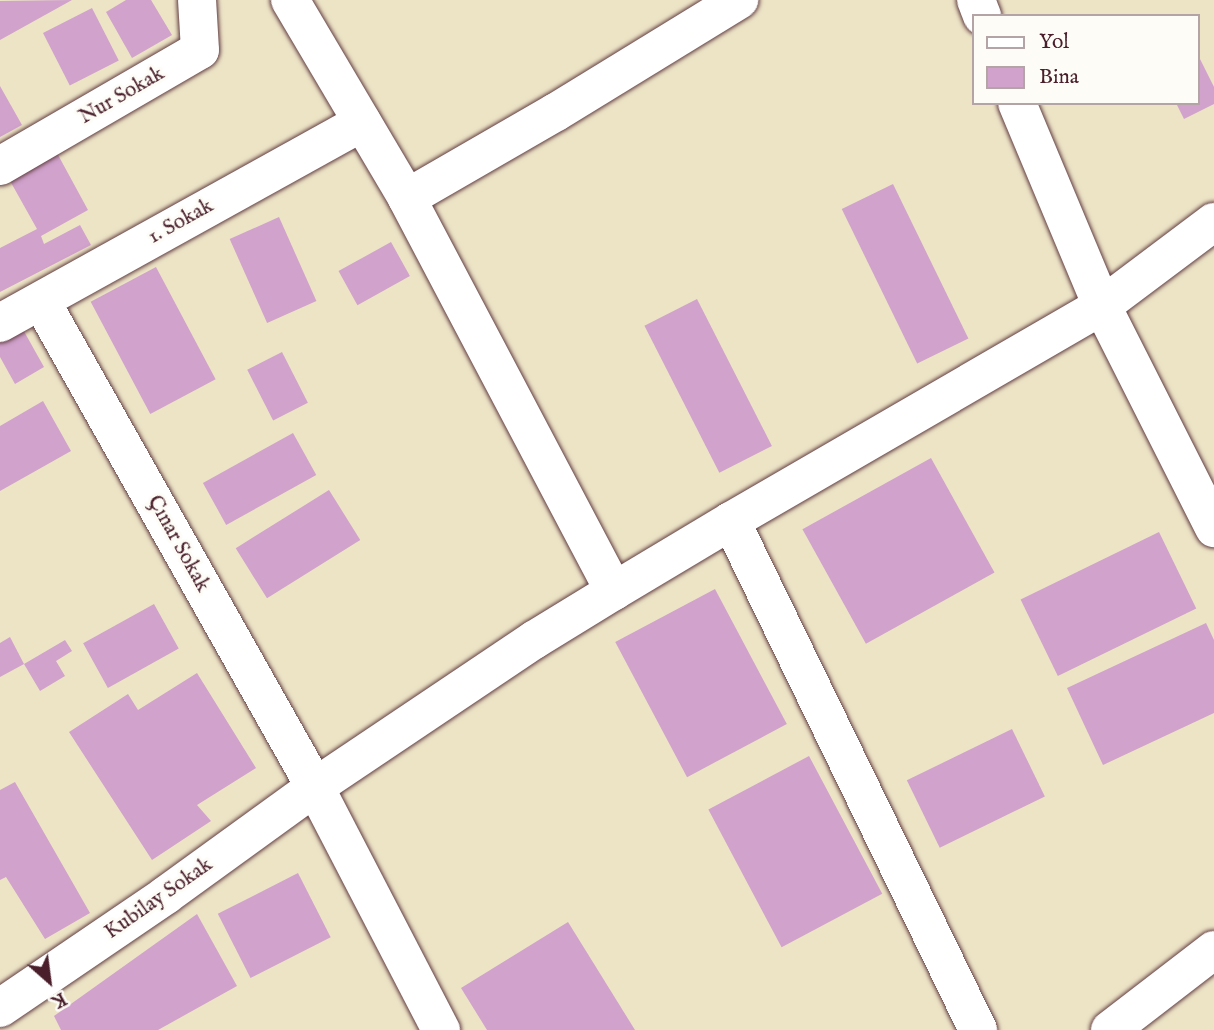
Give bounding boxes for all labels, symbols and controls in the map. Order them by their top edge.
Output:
legend [972,14,1200,105]
text: Yol [1039,29,1069,56]
street label: Nur Sokak [75,62,169,130]
text: Bina [1039,64,1079,91]
street label: 1. Sokak [144,194,218,250]
street label: Çınar Sokak [141,491,215,597]
street label: Kubilay Sokak [100,853,218,945]
north arrow [14,946,84,1016]
text: K [47,986,71,1013]

